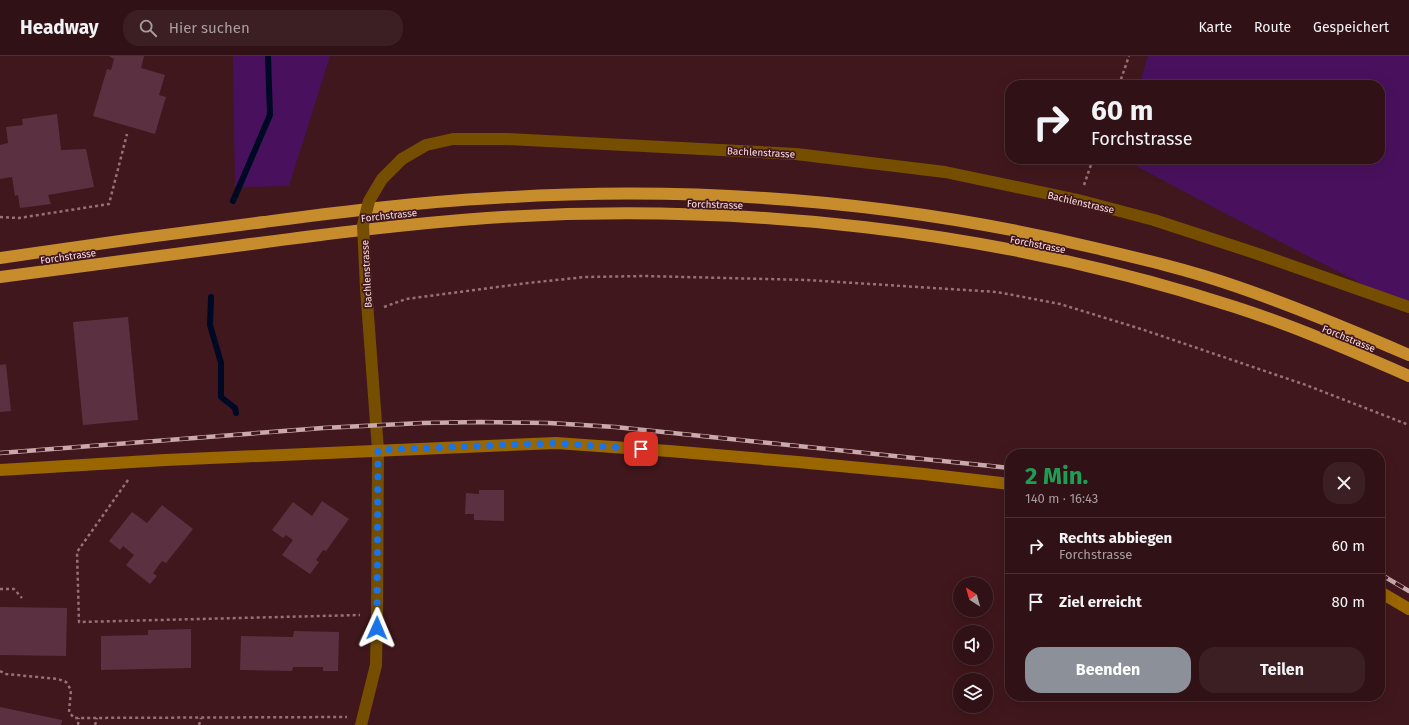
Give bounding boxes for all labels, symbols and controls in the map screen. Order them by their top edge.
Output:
search box [123,10,403,46]
text: Headway [20,16,99,39]
icon: search [137,17,159,39]
text: Hier suchen [169,19,250,37]
text: Karte [1198,19,1232,36]
text: Route [1254,19,1291,36]
text: Gespeichert [1313,19,1389,36]
text: 60 m [1091,94,1153,127]
icon: right [1025,96,1077,148]
text: Forchstrasse [1091,128,1193,150]
street label: Bachlenstrasse [727,145,795,161]
street label: Bachlenstrasse [1046,189,1115,216]
street label: Forchstrasse [687,198,743,212]
street label: Forchstrasse [360,207,418,225]
street label: Forchstrasse [1009,234,1067,256]
street label: Bachlenstrasse [359,240,375,308]
street label: Forchstrasse [39,247,97,267]
street label: Forchstrasse [1320,323,1377,355]
pin [624,432,658,466]
icon: arrive [630,438,652,460]
text: 2 Min. [1025,462,1088,490]
button: close [1323,462,1365,504]
text: 140 m · 16:43 [1025,491,1098,506]
text: Rechts abbiegen [1059,529,1172,547]
icon: right [1025,535,1047,557]
text: 60 m [1332,537,1365,555]
text: Forchstrasse [1059,547,1132,562]
north arrow [953,577,993,617]
map controls [953,577,993,713]
icon: arrive [1025,591,1047,613]
text: Ziel erreicht [1059,593,1142,611]
text: 80 m [1332,593,1365,611]
position arrow [356,607,398,649]
button: sound [953,625,993,665]
button: Beenden [1025,647,1191,693]
button: Teilen [1199,647,1365,693]
button: layers [953,673,993,713]

